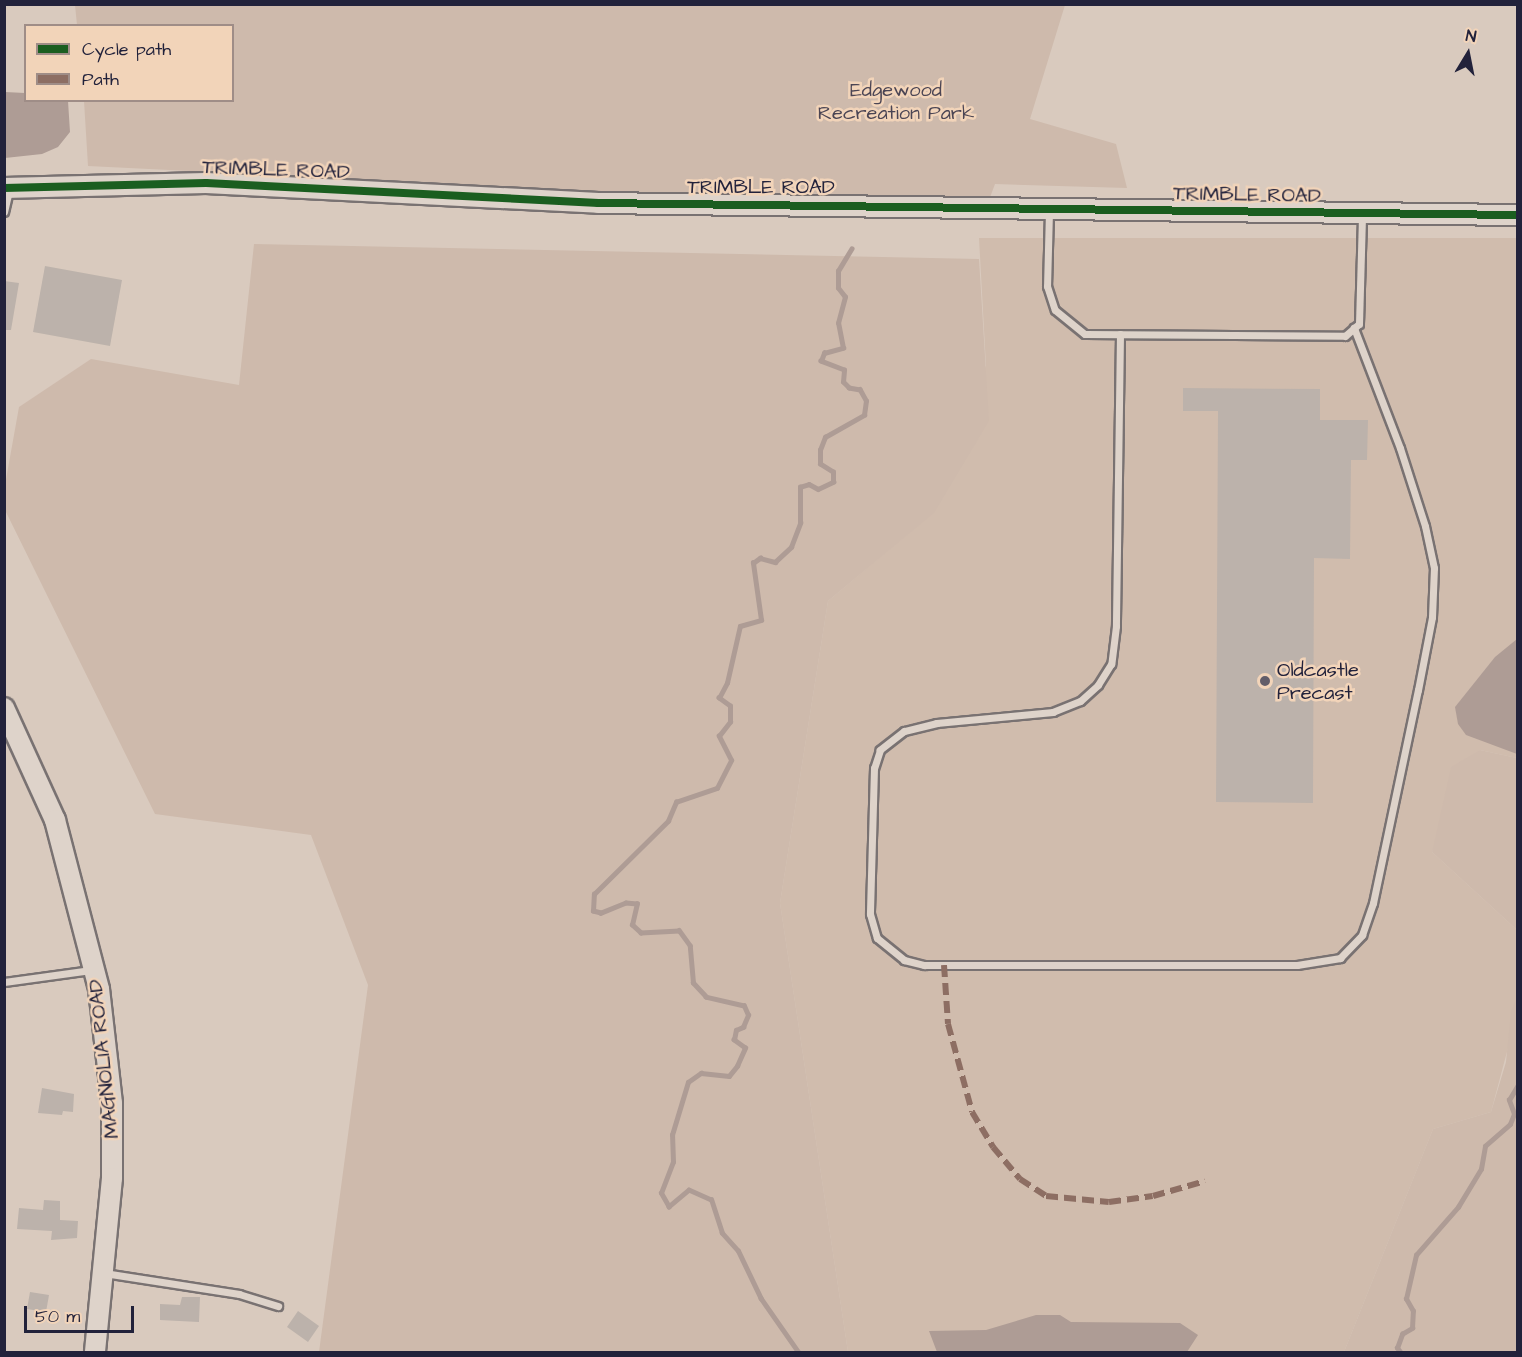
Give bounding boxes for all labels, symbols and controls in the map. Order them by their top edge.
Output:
legend [24,24,234,102]
north arrow [1438,24,1498,84]
text: N [1464,25,1478,48]
text: Cycle path [82,37,171,62]
text: Path [82,67,119,92]
park label: Edgewood Recreation Park [818,78,974,125]
street label: TRIMBLE ROAD [202,155,350,185]
street label: TRIMBLE ROAD [687,175,835,199]
street label: TRIMBLE ROAD [1173,182,1321,208]
place label: Oldcastle Precast [1277,658,1359,705]
marker: Oldcastle Precast [1258,674,1272,688]
street label: MAGNOLIA ROAD [84,978,124,1140]
scale bar [27,1294,136,1332]
text: 50 m [35,1304,80,1329]

